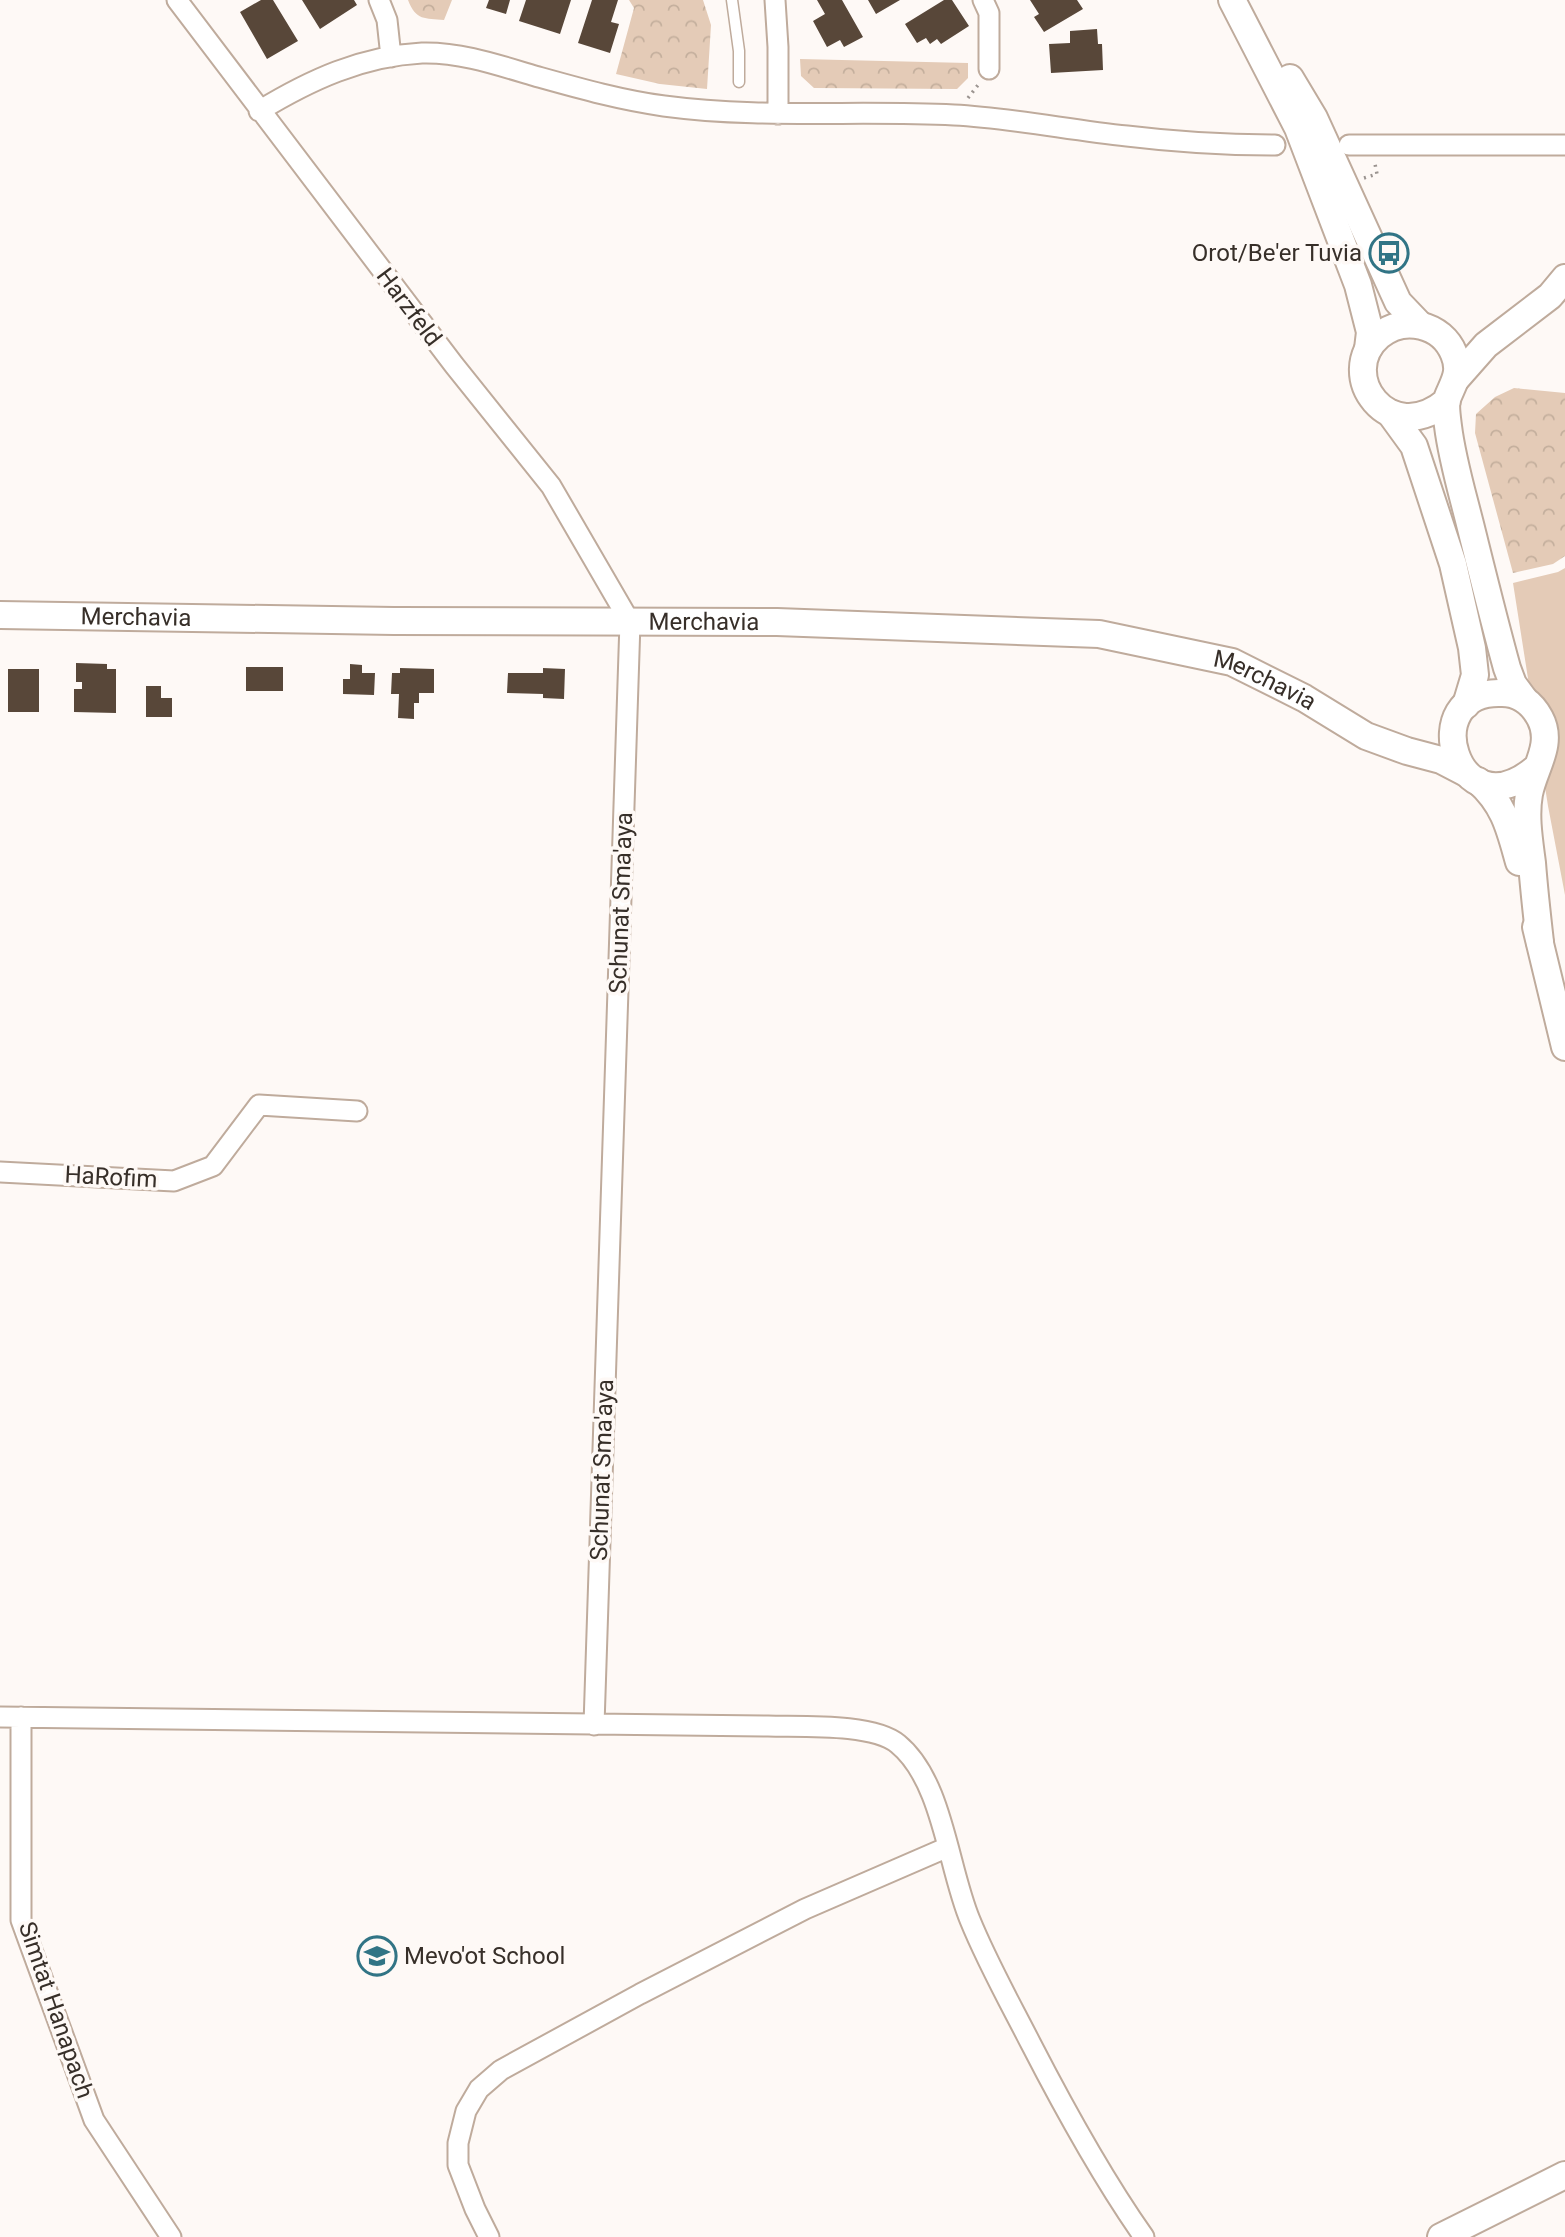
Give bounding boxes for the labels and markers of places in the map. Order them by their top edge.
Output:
bus stop icon: Orot/Be'er Tuvia [1368,232,1410,274]
place label: Orot/Be'er Tuvia [1192,239,1362,267]
school or university icon: Mevo'ot School [356,1935,398,1977]
place label: Mevo'ot School [404,1942,565,1970]

